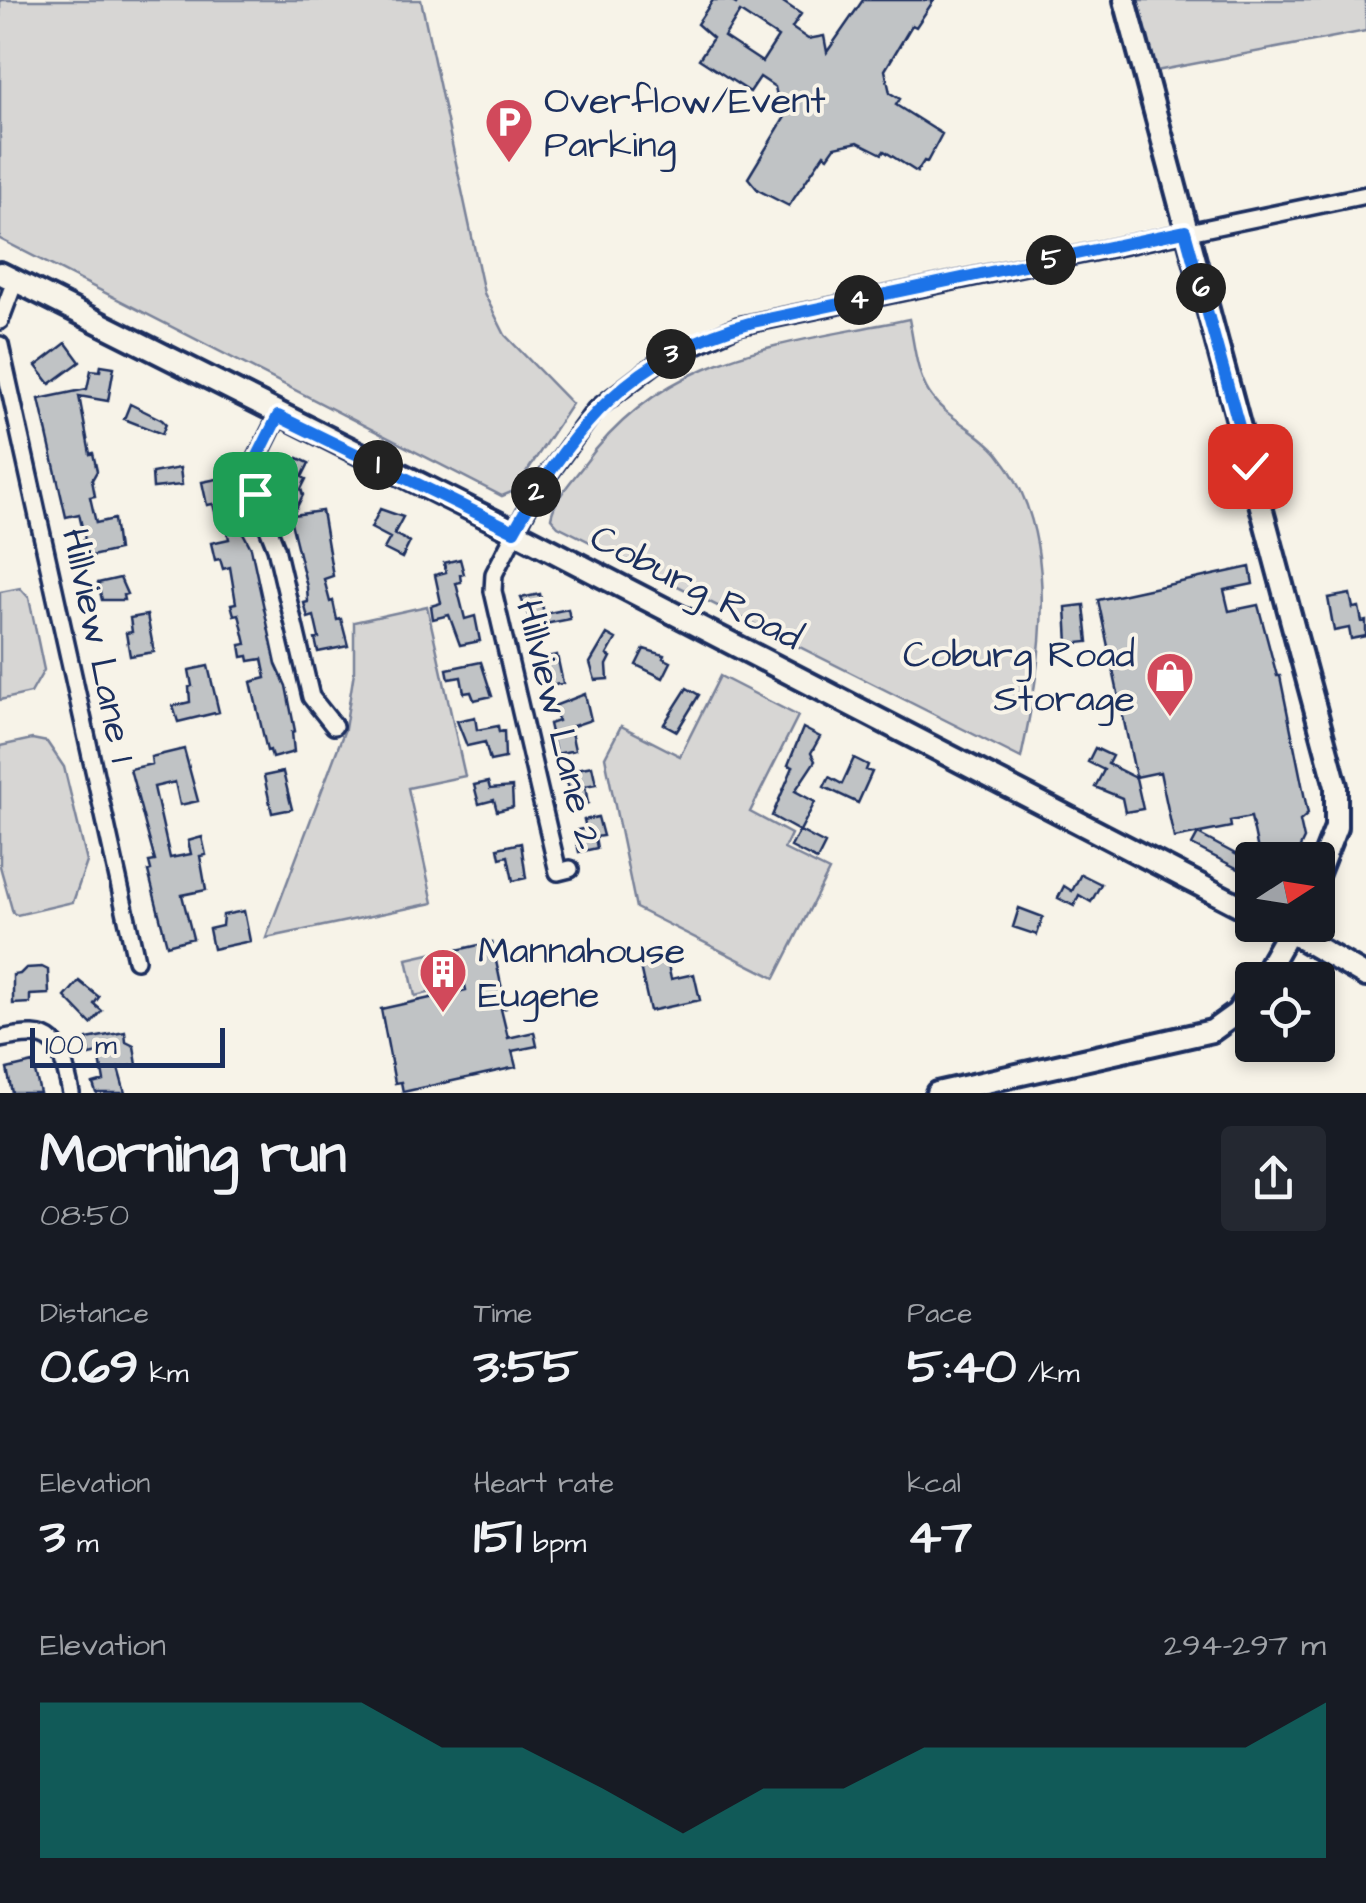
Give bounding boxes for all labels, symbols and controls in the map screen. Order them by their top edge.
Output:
place label: Overflow/Event Parking [544,76,826,172]
parking icon: Overflow/Event Parking [483,96,535,164]
pin: 5 [1026,235,1076,285]
text: 5 [1041,240,1061,279]
pin: 6 [1176,263,1226,313]
text: 6 [1192,268,1210,307]
pin: 4 [834,275,884,325]
text: 4 [849,280,869,319]
pin: 3 [646,329,696,379]
text: 3 [664,334,678,373]
pin [1208,424,1293,509]
icon: check [1223,439,1278,494]
pin: 1 [353,440,403,490]
text: 1 [376,445,380,484]
pin [213,452,298,537]
icon: arrive [228,467,283,522]
pin: 2 [511,467,561,517]
text: 2 [528,472,544,511]
street label: Coburg Road [581,512,811,664]
street label: Hillview Lane 1 [48,524,148,767]
street label: Hillview Lane 2 [502,595,614,855]
place label: Coburg Road Storage [903,630,1135,726]
shop icon: Coburg Road Storage [1144,650,1196,718]
north arrow [1235,842,1335,942]
map controls [1235,842,1335,1062]
place label: Mannahouse Eugene [478,926,685,1022]
building icon: Mannahouse Eugene [417,946,469,1014]
button: locate [1235,962,1335,1062]
scale bar [30,1023,225,1068]
text: 100 m [45,1026,117,1065]
text: Morning run [40,1117,346,1193]
button: share [1221,1126,1326,1231]
text: 08:50 [40,1193,129,1238]
text: Distance [40,1294,149,1333]
text: Time [474,1294,532,1333]
text: Pace [907,1294,972,1333]
text: 0.69 [40,1333,138,1402]
text: 3:55 [474,1333,578,1402]
text: 5:40 [907,1333,1017,1402]
text: km [138,1354,189,1393]
text: /km [1017,1354,1080,1393]
text: Elevation [40,1464,150,1503]
text: Heart rate [474,1464,614,1503]
text: kcal [907,1464,961,1503]
text: 3 [40,1503,65,1572]
text: 151 [474,1503,522,1572]
text: 47 [907,1503,972,1572]
text: m [65,1524,98,1563]
text: bpm [522,1524,586,1563]
text: Elevation [40,1623,166,1668]
text: 294–297 m [1164,1623,1326,1668]

